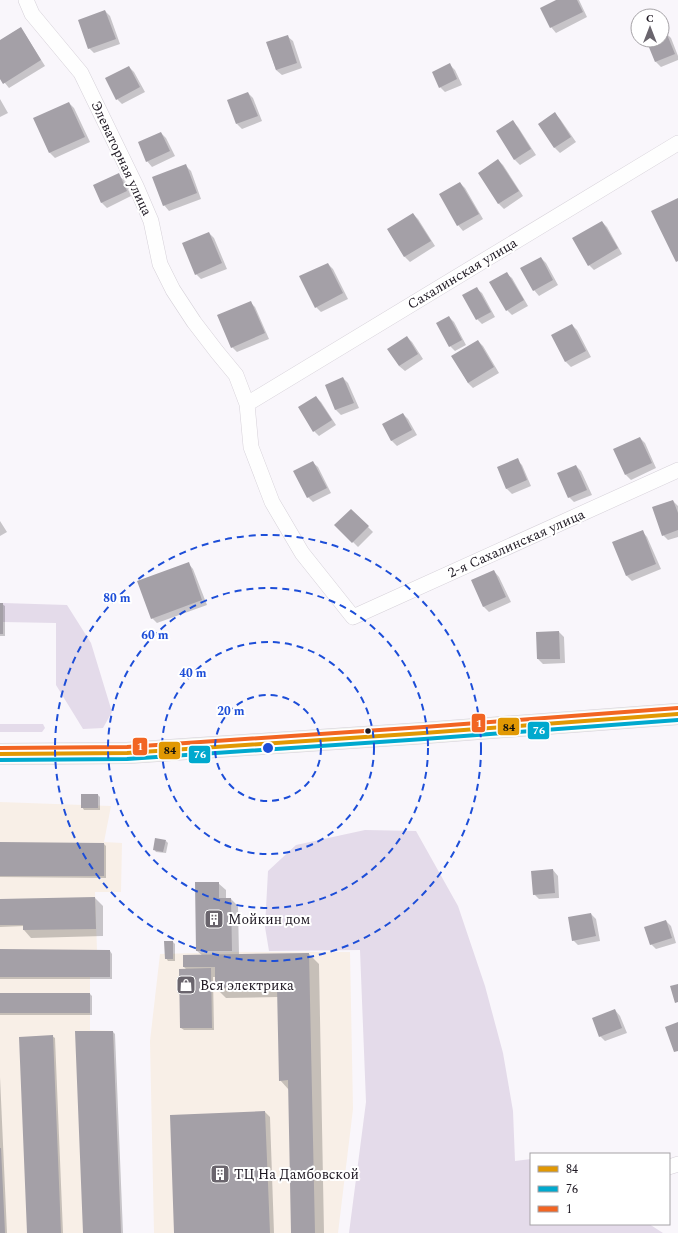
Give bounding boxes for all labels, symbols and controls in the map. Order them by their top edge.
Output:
north arrow [630,8,670,48]
text: С [646,10,654,27]
street label: Элеваторная улица [86,97,158,219]
street label: Сахалинская улица [403,232,521,315]
street label: 2-я Сахалинская улица [444,504,588,583]
text: 80 m [103,589,131,608]
text: 60 m [141,626,169,645]
text: 40 m [179,664,207,683]
text: 20 m [217,702,245,721]
line badge: 1 [471,713,486,733]
text: 1 [476,715,482,732]
line badge: 84 [497,717,520,736]
text: 84 [503,719,516,736]
line badge: 76 [527,721,550,740]
text: 76 [533,722,545,739]
unlabelled marker [363,726,373,736]
line badge: 1 [132,737,148,756]
text: 1 [137,738,143,755]
line badge: 84 [158,741,181,760]
centre of rings [261,741,275,755]
text: 84 [164,742,177,759]
line badge: 76 [188,745,211,764]
text: 76 [194,746,206,763]
building icon: Мойкин дом [203,908,225,930]
place label: Мойкин дом [228,909,311,930]
shop icon: Вся электрика [175,974,197,996]
place label: Вся электрика [200,975,294,996]
legend [530,1153,670,1225]
text: 84 [566,1160,578,1179]
building icon: ТЦ На Дамбовской [209,1163,231,1185]
place label: ТЦ На Дамбовской [234,1164,359,1185]
text: 76 [566,1180,578,1199]
text: 1 [566,1200,572,1219]

